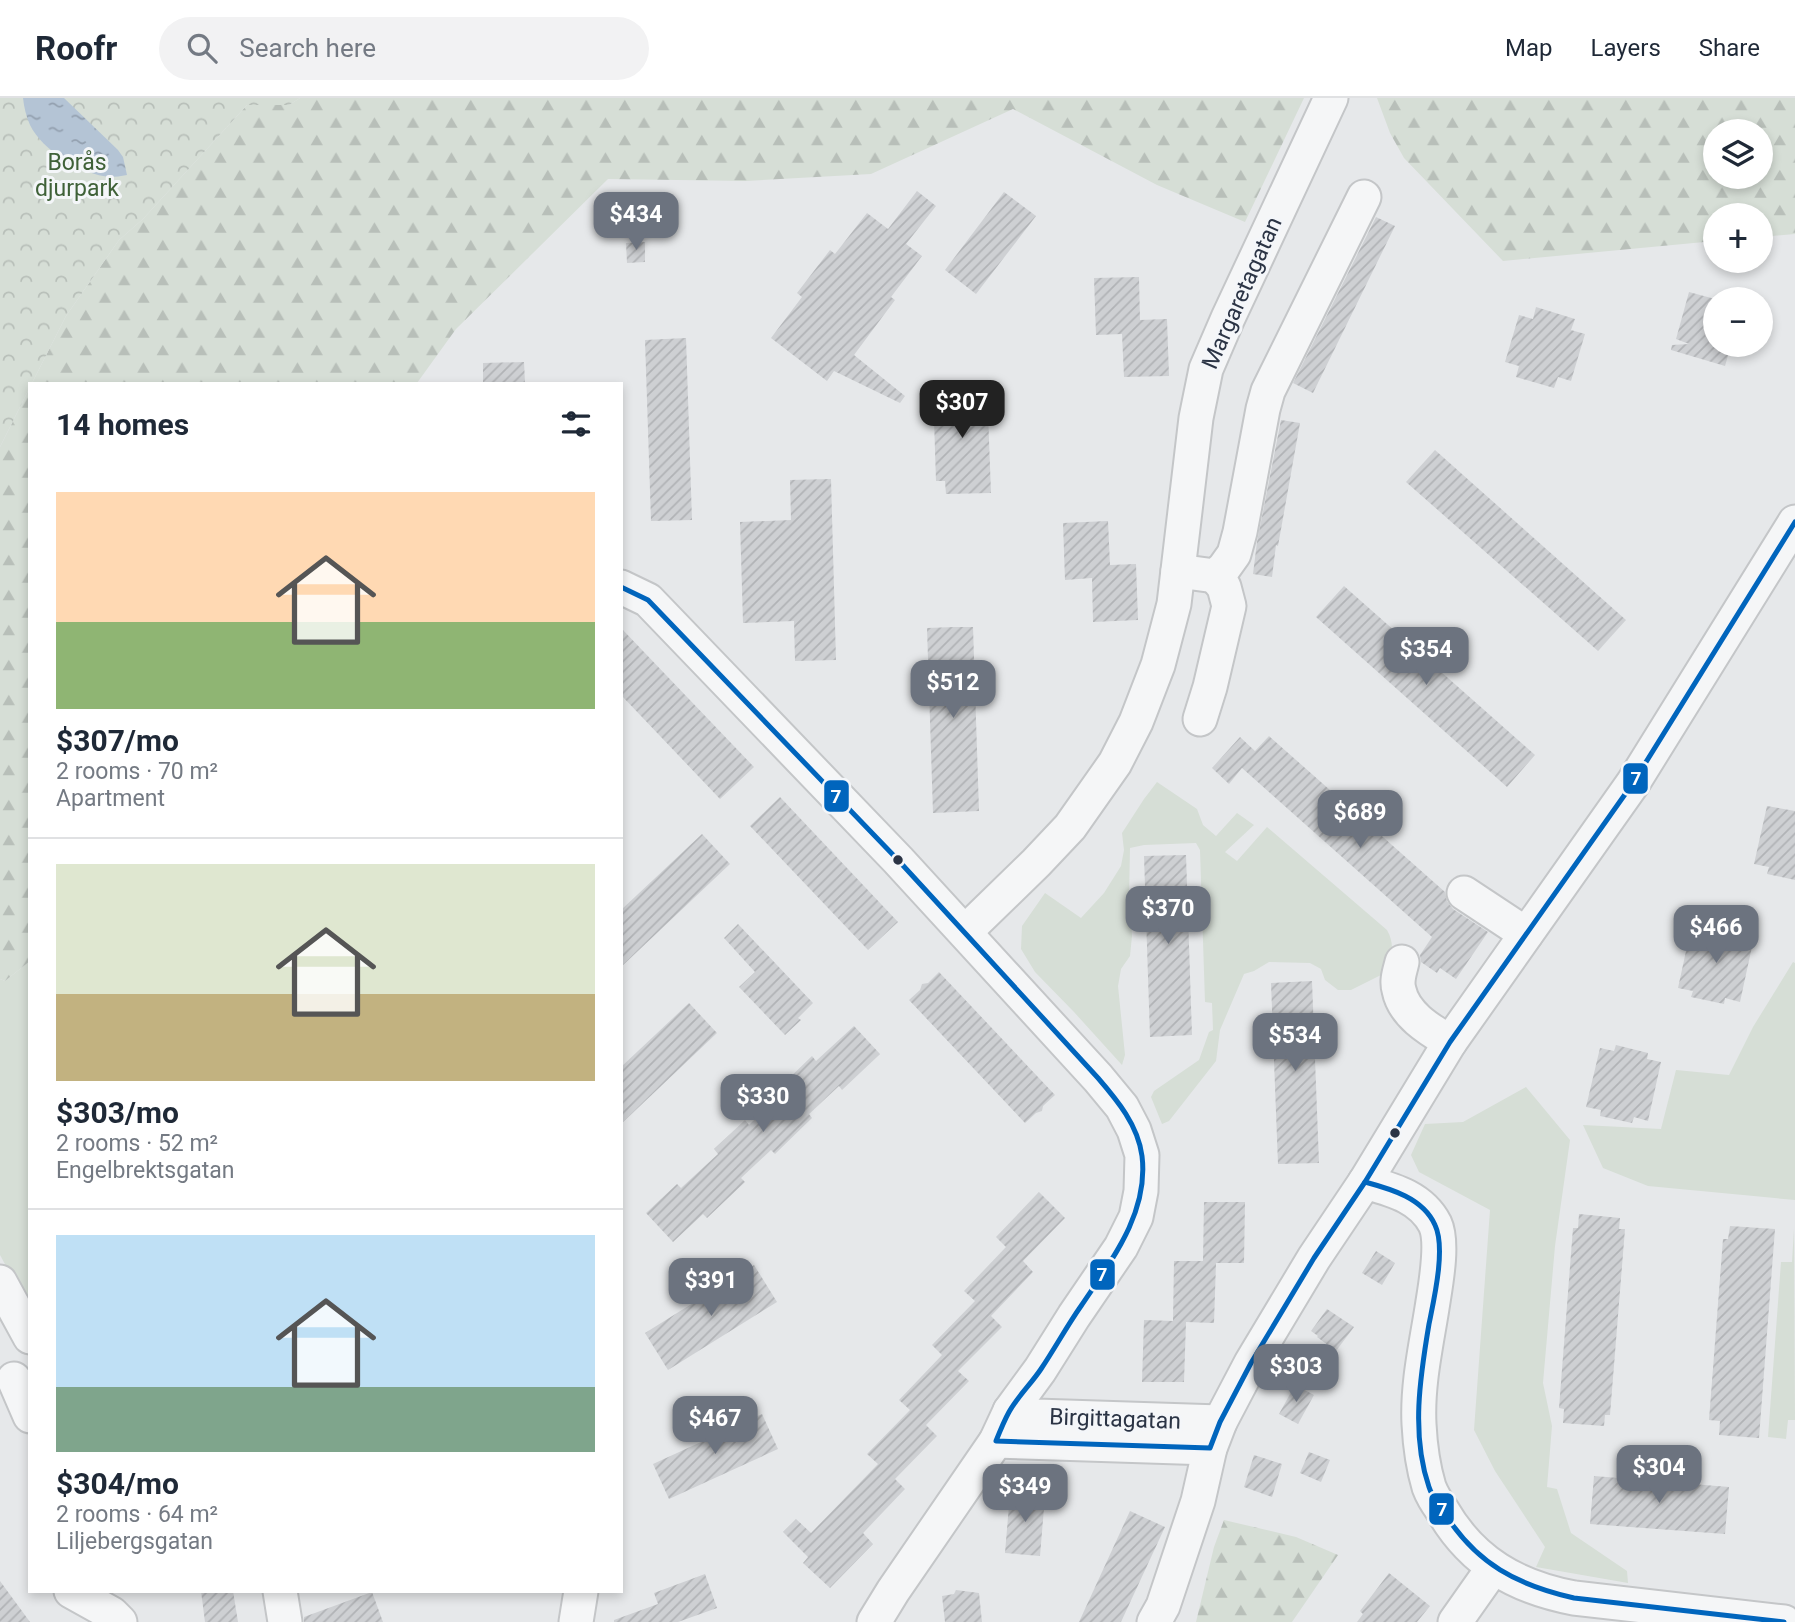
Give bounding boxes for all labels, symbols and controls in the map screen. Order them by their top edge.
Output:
search box [159,17,649,80]
text: Roofr [35,29,117,68]
icon: search [183,29,221,67]
text: Search here [239,33,376,63]
text: Map [1505,34,1553,62]
text: Layers [1591,34,1661,62]
text: Share [1699,34,1760,62]
map controls [1703,119,1773,357]
button: layers [1703,119,1773,189]
park label: Borås djurpark [35,149,119,202]
pin: $434 [595,192,677,252]
text: $434 [610,201,662,228]
button: + [1703,203,1773,273]
street label: Margaretagatan [1196,213,1288,373]
button: − [1703,287,1773,357]
pin: $307 [921,380,1003,440]
text: $307 [936,389,988,416]
icon: filters [557,405,595,443]
text: 14 homes [56,407,189,442]
icon: home [263,537,389,663]
pin: $354 [1385,628,1467,687]
text: $354 [1400,636,1452,663]
pin: $512 [912,660,994,720]
text: $512 [927,669,979,696]
text: $307/mo [56,723,179,758]
text: 2 rooms · 70 m² [56,758,218,785]
line badge: 7 [1622,762,1649,795]
text: 7 [1631,767,1642,790]
line badge: 7 [823,779,850,813]
text: Apartment [56,785,165,812]
text: 7 [831,785,842,808]
pin: $689 [1319,790,1401,850]
text: $689 [1334,799,1386,826]
unlabelled marker [891,853,905,867]
pin: $370 [1127,886,1209,946]
text: $370 [1142,895,1194,922]
pin: $466 [1675,906,1757,965]
icon: home [263,909,389,1035]
text: $466 [1690,914,1742,941]
pin: $534 [1254,1014,1336,1073]
text: $534 [1269,1022,1321,1049]
pin: $330 [722,1074,804,1134]
text: $330 [737,1083,789,1110]
text: $303/mo [56,1095,179,1130]
unlabelled marker [1388,1126,1402,1140]
text: 2 rooms · 52 m² [56,1130,218,1157]
text: Engelbrektsgatan [56,1157,234,1184]
pin: $391 [670,1258,752,1318]
line badge: 7 [1089,1258,1116,1291]
text: 7 [1097,1263,1108,1286]
text: $391 [685,1267,737,1294]
icon: home [263,1280,389,1406]
pin: $303 [1255,1344,1337,1404]
text: $303 [1270,1353,1322,1380]
pin: $467 [674,1396,756,1456]
street label: Birgittagatan [1049,1403,1181,1435]
text: $467 [689,1405,741,1432]
pin: $304 [1618,1446,1700,1505]
text: $304 [1633,1454,1685,1481]
pin: $349 [984,1464,1066,1524]
text: $304/mo [56,1466,179,1501]
text: $349 [999,1473,1051,1500]
line badge: 7 [1428,1492,1455,1526]
text: 7 [1437,1498,1448,1521]
text: 2 rooms · 64 m² [56,1501,218,1528]
text: Liljebergsgatan [56,1528,213,1555]

